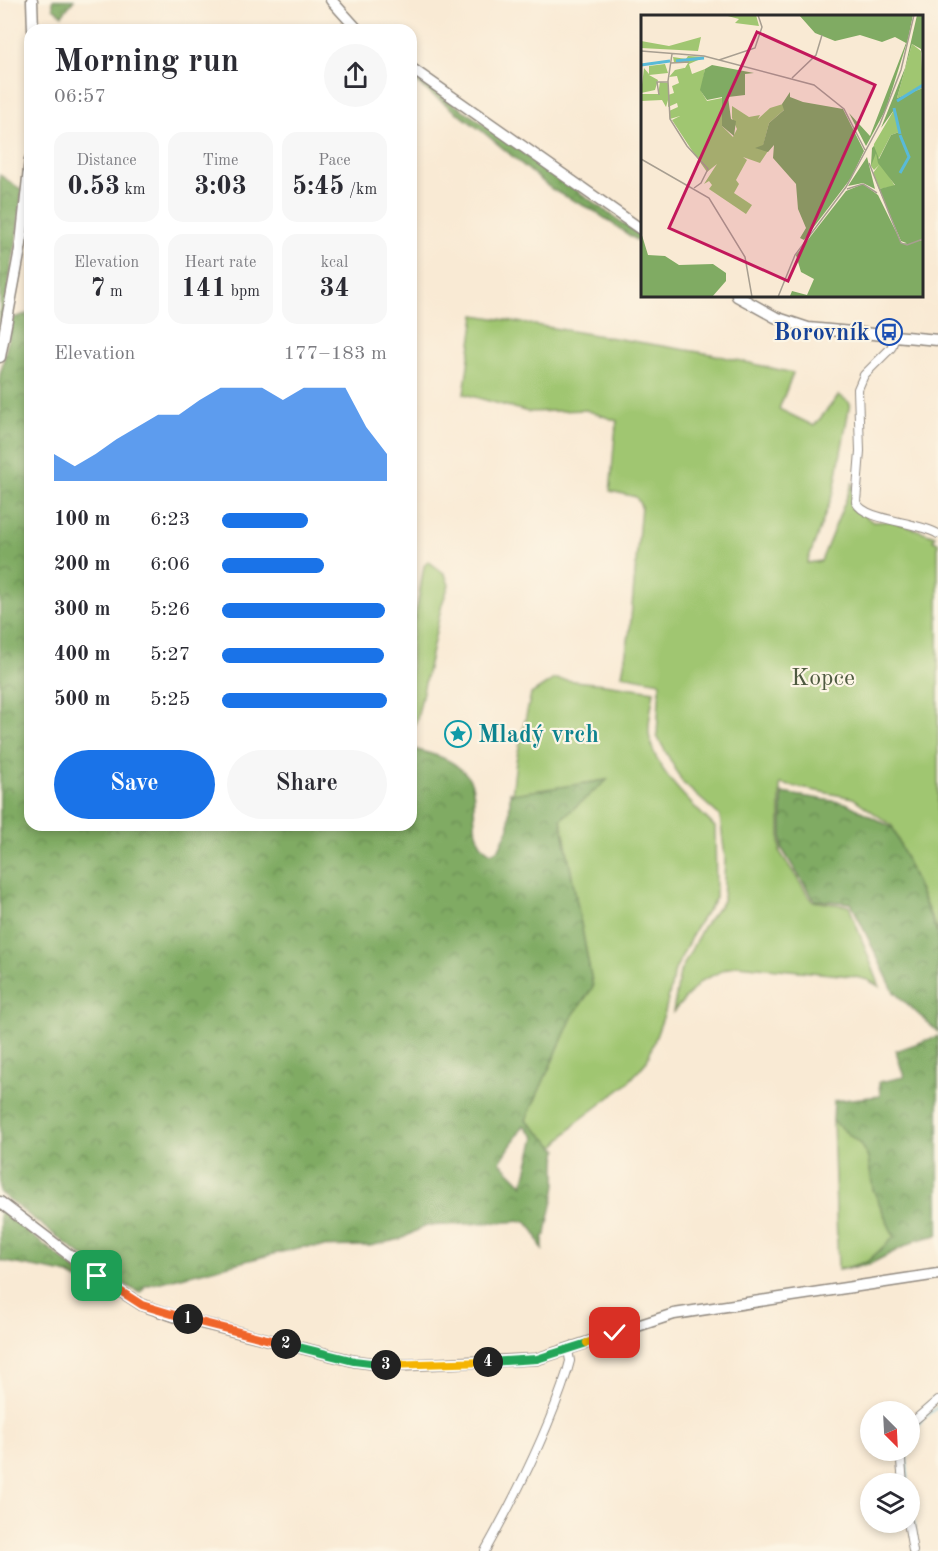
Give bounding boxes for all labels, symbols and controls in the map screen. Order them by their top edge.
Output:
inset map [641,15,923,297]
button: share [324,44,387,107]
text: Morning run [54,46,239,79]
text: 06:57 [54,87,106,107]
text: Distance [76,153,137,169]
text: Time [203,153,238,169]
text: Pace [318,153,351,169]
text: 0.53 [67,174,120,200]
text: 3:03 [194,174,247,200]
text: 5:45 [292,174,344,200]
text: km [120,182,146,198]
text: /km [344,182,377,198]
text: Elevation [74,255,139,271]
text: Heart rate [185,255,256,271]
text: kcal [321,255,348,271]
text: 7 [90,276,105,302]
text: 141 [181,276,226,302]
text: 34 [319,276,350,302]
text: m [105,284,123,300]
text: bpm [226,284,260,300]
bus stop icon: Borovník [874,317,904,347]
place label: Borovník [773,322,870,346]
text: Elevation [54,344,135,364]
text: 177–183 m [284,344,387,364]
text: 100 m [54,510,110,530]
text: 6:23 [150,510,190,530]
text: 200 m [54,555,110,575]
text: 6:06 [150,555,190,575]
text: 300 m [54,600,110,620]
text: 5:26 [150,600,190,620]
text: 400 m [54,645,110,665]
text: 5:27 [150,645,190,665]
park label: Kopce [791,667,855,691]
text: 500 m [54,690,110,710]
text: 5:25 [150,690,190,710]
place icon: Mladý vrch [443,719,473,749]
place label: Mladý vrch [478,724,599,748]
button: Save [54,750,215,819]
button: Share [227,750,387,819]
pin [71,1250,122,1301]
icon: arrive [80,1259,113,1292]
pin: 1 [173,1304,203,1334]
pin [589,1307,640,1358]
text: 1 [183,1311,193,1327]
icon: check [598,1316,631,1349]
pin: 2 [271,1329,301,1359]
text: 2 [281,1336,291,1352]
pin: 4 [473,1347,503,1377]
pin: 3 [371,1350,401,1380]
text: 4 [483,1354,493,1370]
text: 3 [381,1357,391,1373]
north arrow [860,1401,920,1461]
map controls [860,1401,920,1533]
button: layers [860,1473,920,1533]

